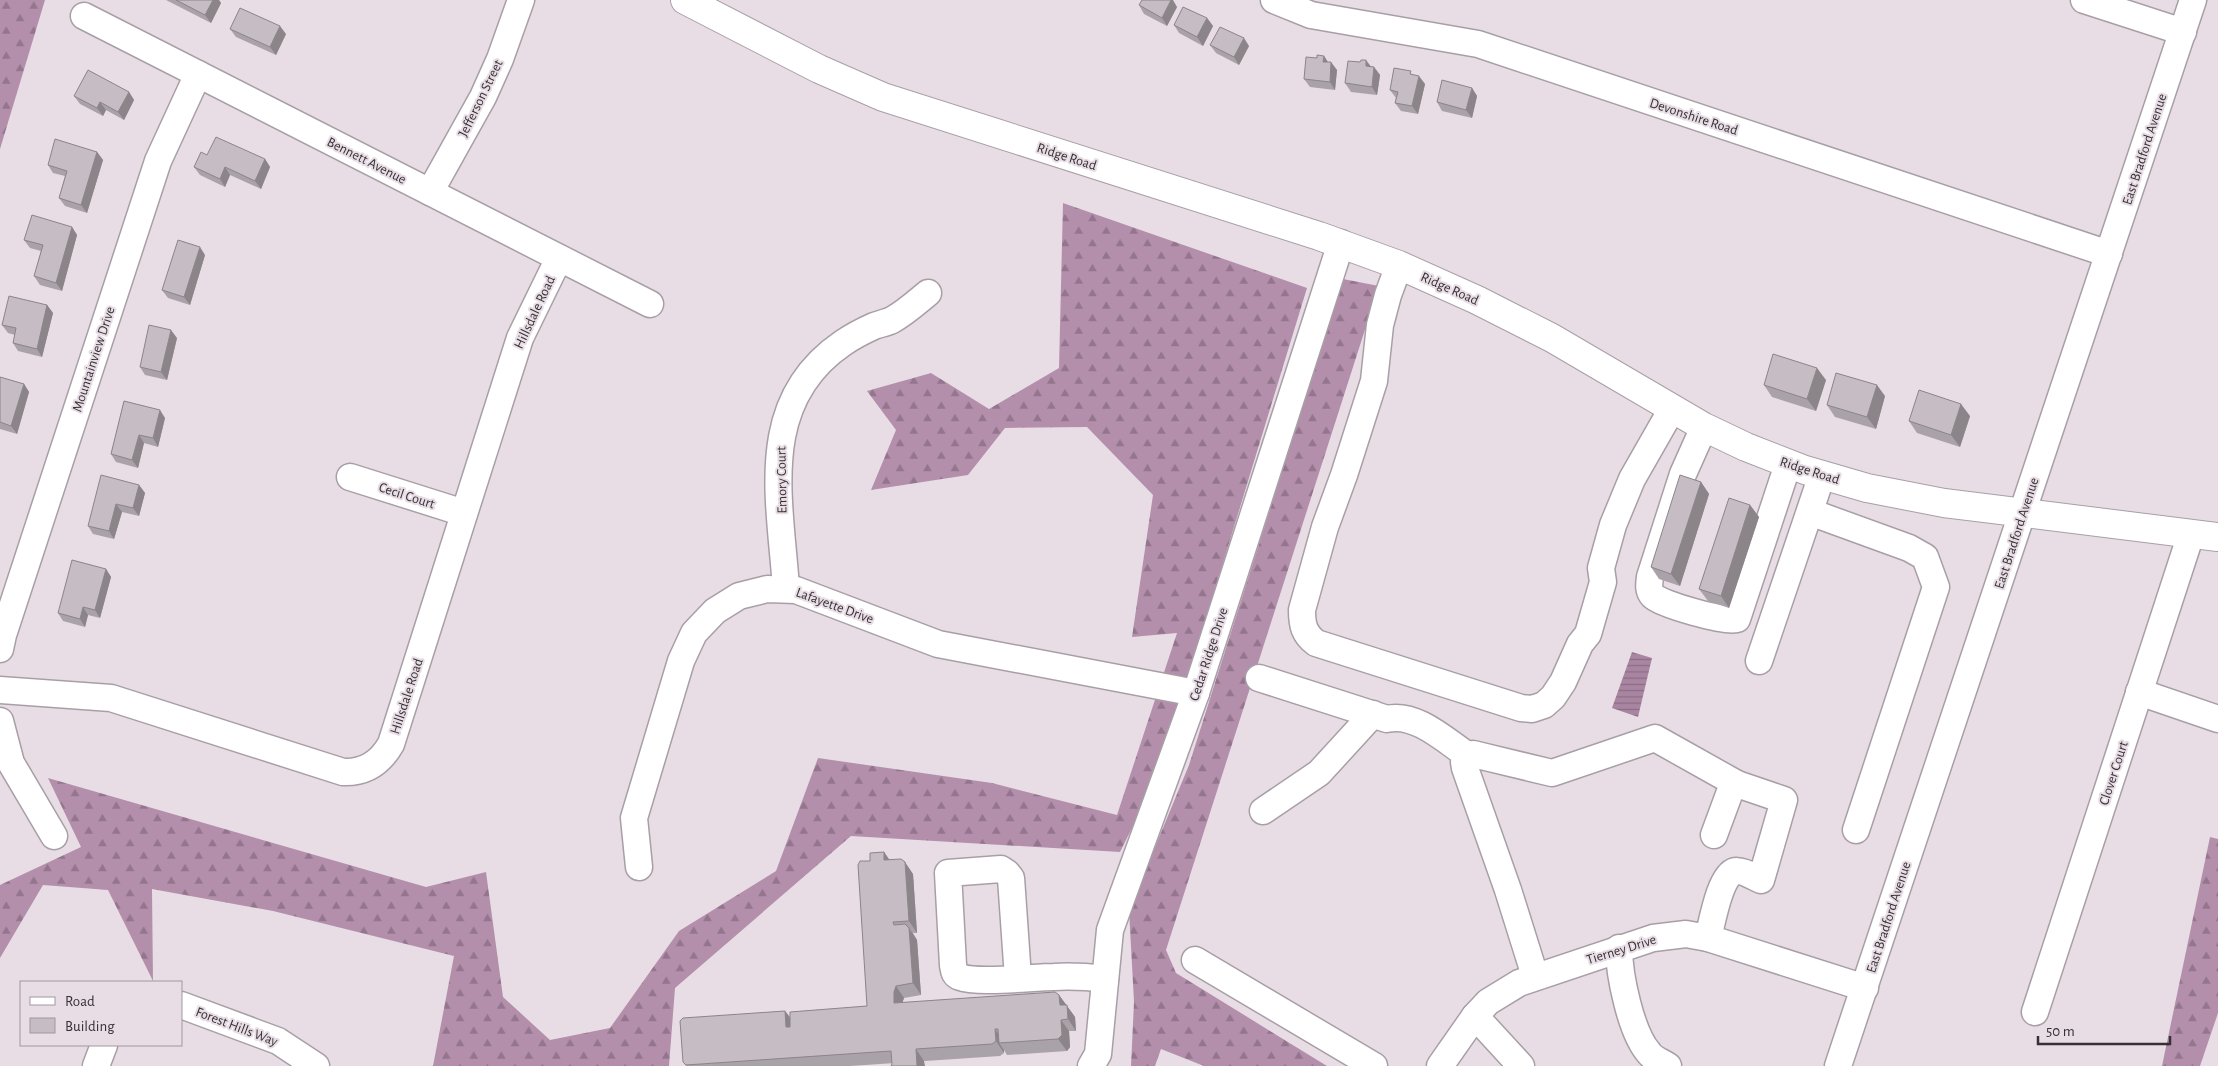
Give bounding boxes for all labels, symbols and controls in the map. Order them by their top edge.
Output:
street label: Jefferson Street [456,57,506,139]
street label: East Bradford Avenue [2120,92,2170,207]
street label: Devonshire Road [1648,96,1740,138]
street label: Bennett Avenue [325,135,408,187]
street label: Ridge Road [1035,141,1098,173]
street label: Ridge Road [1418,270,1481,308]
street label: Hillsdale Road [512,274,558,351]
street label: Mountainview Drive [70,305,118,414]
street label: Emory Court [774,446,790,514]
street label: Ridge Road [1778,455,1841,487]
street label: East Bradford Avenue [1992,476,2042,591]
street label: Cecil Court [377,480,437,512]
street label: Lafayette Drive [794,585,875,626]
street label: Cedar Ridge Drive [1187,606,1231,703]
street label: Hillsdale Road [388,657,426,736]
street label: Clover Court [2097,739,2131,807]
street label: East Bradford Avenue [1864,860,1914,975]
street label: Tierney Drive [1585,933,1658,967]
legend [20,981,182,1046]
text: Road [65,994,95,1009]
street label: Forest Hills Way [194,1005,280,1049]
scale bar [2038,1014,2170,1046]
text: Building [65,1019,115,1034]
text: 50 m [2046,1024,2075,1039]

